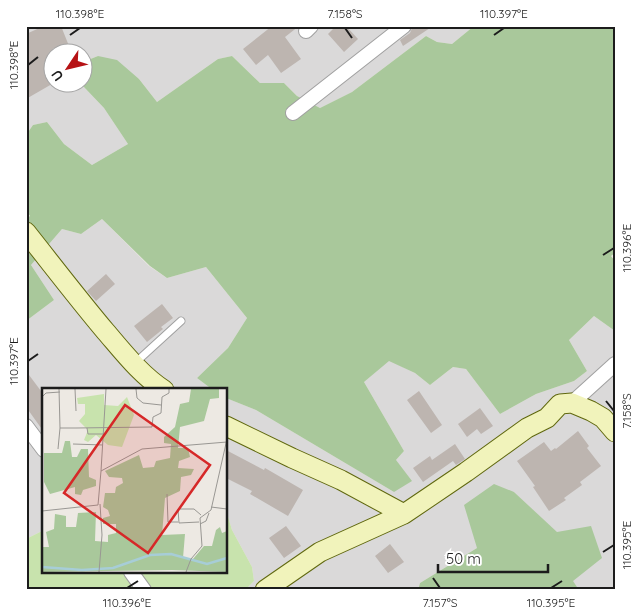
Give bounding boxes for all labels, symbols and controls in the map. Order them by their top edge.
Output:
text: 110.398°E [56,6,104,21]
text: 7.158°S [327,6,363,21]
text: 110.397°E [480,6,528,21]
text: 110.398°E [6,41,21,89]
north arrow [42,42,92,92]
text: U [47,66,68,85]
text: 110.396°E [619,224,634,272]
text: 110.397°E [6,337,21,385]
inset map [42,388,228,574]
text: 7.158°S [619,393,634,429]
text: 110.395°E [619,521,634,569]
scale bar [438,541,548,573]
text: 50 m [446,549,481,568]
text: 110.396°E [103,595,151,610]
text: 7.157°S [423,595,458,610]
text: 110.395°E [527,595,575,610]

